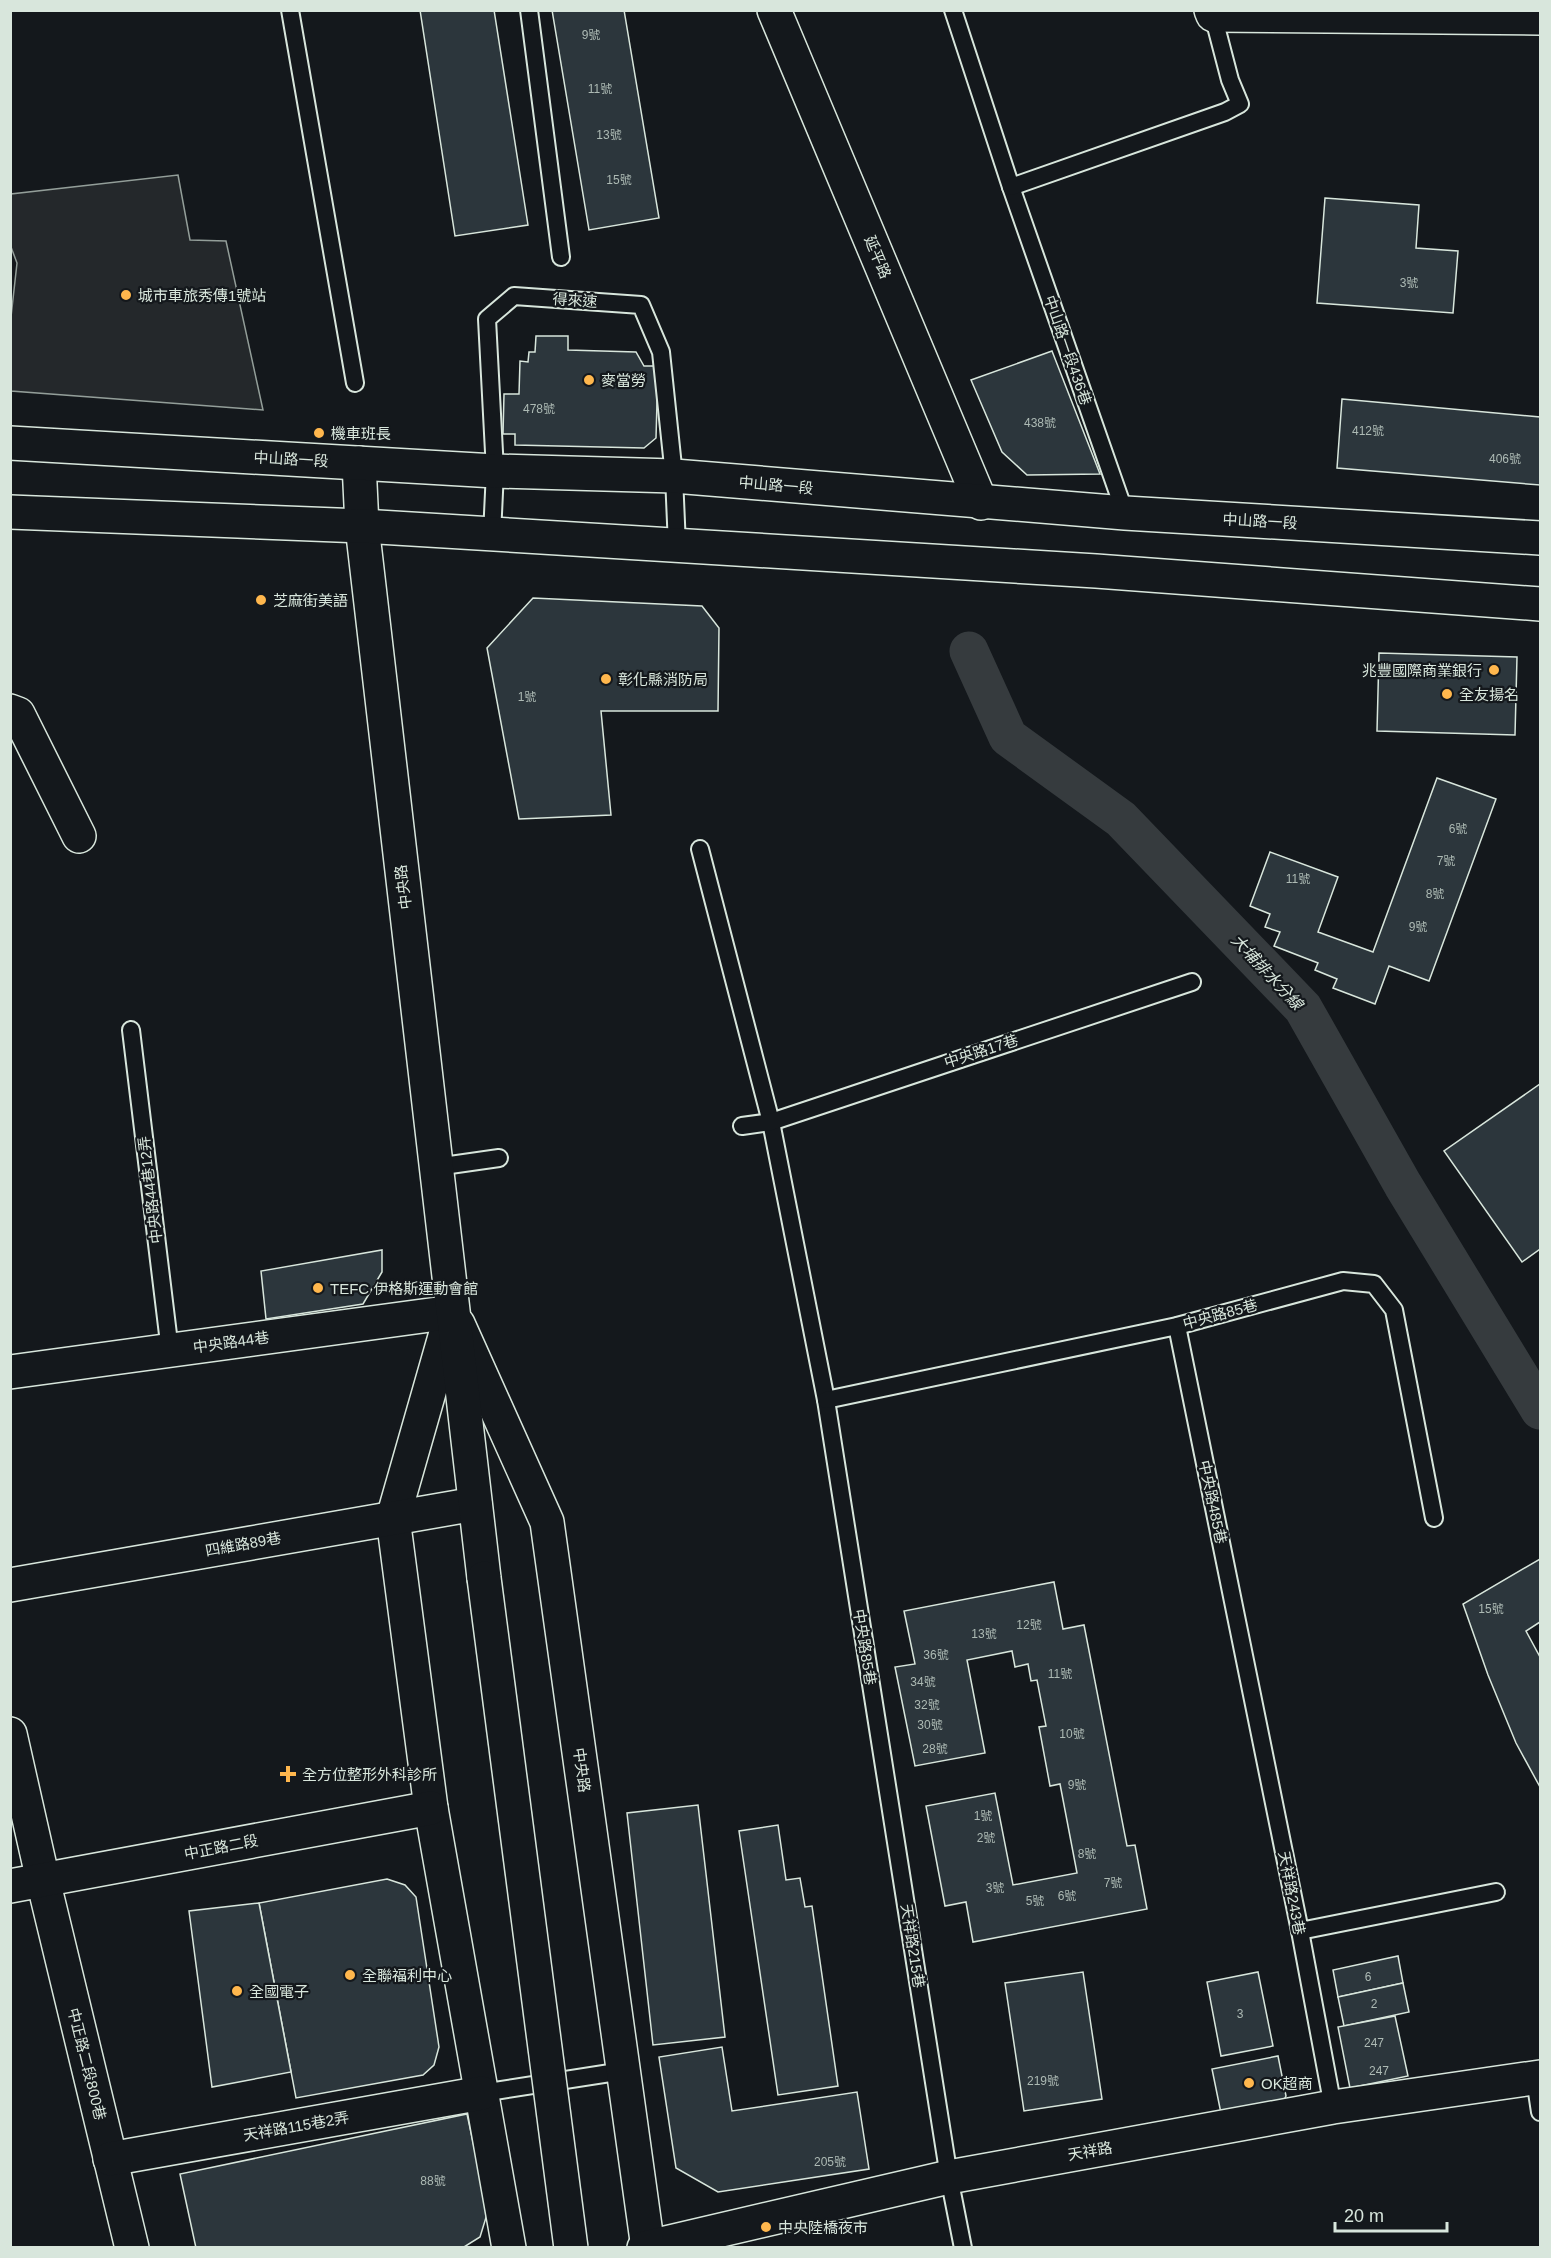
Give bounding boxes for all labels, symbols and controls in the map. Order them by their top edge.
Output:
house number: 9號 [582,28,600,42]
house number: 11號 [588,82,612,96]
house number: 13號 [596,128,622,142]
house number: 15號 [606,173,632,187]
street label: 延平路 [861,233,895,281]
house number: 3號 [1400,276,1418,290]
place label: 城市車旅秀傳1號站 [138,287,266,304]
marker: 城市車旅秀傳1號站 [119,288,133,302]
street label: 得來速 [552,290,598,310]
street label: 中山路一段436巷 [1041,293,1095,407]
place label: 麥當勞 [601,372,646,389]
marker: 麥當勞 [582,373,596,387]
house number: 478號 [523,402,555,416]
house number: 438號 [1024,416,1056,430]
house number: 412號 [1352,424,1384,438]
place label: 機車班長 [331,425,391,442]
marker: 機車班長 [312,426,326,440]
street label: 中山路一段 [253,449,329,469]
house number: 406號 [1489,452,1521,466]
street label: 中山路一段 [738,473,814,497]
street label: 中山路一段 [1222,511,1298,531]
place label: 芝麻街美語 [273,592,348,609]
marker: 芝麻街美語 [254,593,268,607]
place label: 兆豐國際商業銀行 [1362,662,1482,679]
marker: 兆豐國際商業銀行 [1487,663,1501,677]
place label: 彰化縣消防局 [618,671,708,688]
marker: 彰化縣消防局 [599,672,613,686]
place label: 全友揚名 [1459,686,1519,703]
marker: 全友揚名 [1440,687,1454,701]
house number: 1號 [518,690,536,704]
house number: 6號 [1449,822,1467,836]
house number: 7號 [1437,854,1455,868]
street label: 中央路 [392,864,414,910]
house number: 11號 [1286,872,1310,886]
house number: 8號 [1426,887,1444,901]
house number: 9號 [1409,920,1427,934]
water label: 大埔排水分線 [1228,931,1307,1014]
street label: 中央路17巷 [942,1031,1020,1071]
street label: 中央路44巷12弄 [135,1135,165,1245]
place label: TEFC 伊格斯運動會館 [330,1280,478,1297]
marker: TEFC 伊格斯運動會館 [311,1281,325,1295]
street label: 中央路85巷 [1181,1296,1259,1332]
street label: 中央路44巷 [192,1328,270,1356]
street label: 中央路485巷 [1196,1459,1230,1545]
street label: 四維路89巷 [204,1529,282,1559]
house number: 15號 [1478,1602,1504,1616]
street label: 中央路85巷 [851,1608,879,1686]
house number: 12號 [1016,1618,1042,1632]
house number: 13號 [971,1627,997,1641]
house number: 36號 [923,1648,949,1662]
house number: 11號 [1048,1667,1072,1681]
house number: 34號 [910,1675,936,1689]
house number: 32號 [914,1698,940,1712]
house number: 30號 [917,1718,943,1732]
house number: 10號 [1059,1727,1085,1741]
house number: 28號 [922,1742,948,1756]
street label: 中央路 [570,1747,594,1793]
marker: 全方位整形外科診所 [279,1765,297,1783]
place label: 全方位整形外科診所 [302,1766,437,1783]
house number: 9號 [1068,1778,1086,1792]
house number: 1號 [974,1809,992,1823]
street label: 中正路二段 [183,1831,259,1863]
house number: 2號 [977,1831,995,1845]
house number: 8號 [1078,1847,1096,1861]
street label: 天祥路243巷 [1276,1850,1308,1936]
house number: 7號 [1104,1876,1122,1890]
house number: 3號 [986,1881,1004,1895]
house number: 6號 [1058,1889,1076,1903]
house number: 5號 [1026,1894,1044,1908]
street label: 天祥路215巷 [898,1903,928,1989]
place label: 全聯福利中心 [362,1967,452,1984]
marker: 全聯福利中心 [343,1968,357,1982]
house number: 6 [1365,1970,1372,1984]
place label: 全國電子 [249,1983,309,2000]
marker: 全國電子 [230,1984,244,1998]
house number: 2 [1371,1997,1378,2011]
street label: 中正路二段800巷 [65,2006,109,2122]
house number: 3 [1237,2007,1244,2021]
house number: 247 [1364,2036,1384,2050]
house number: 247 [1369,2064,1389,2078]
house number: 219號 [1027,2074,1059,2088]
place label: OK超商 [1261,2075,1313,2092]
marker: OK超商 [1242,2076,1256,2090]
street label: 天祥路115巷2弄 [242,2108,350,2144]
street label: 天祥路 [1066,2139,1114,2163]
house number: 205號 [814,2155,846,2169]
house number: 88號 [420,2174,446,2188]
scale bar [1335,2195,1448,2233]
text: 20 m [1344,2206,1384,2226]
place label: 中央陸橋夜市 [778,2219,868,2236]
marker: 中央陸橋夜市 [759,2220,773,2234]

